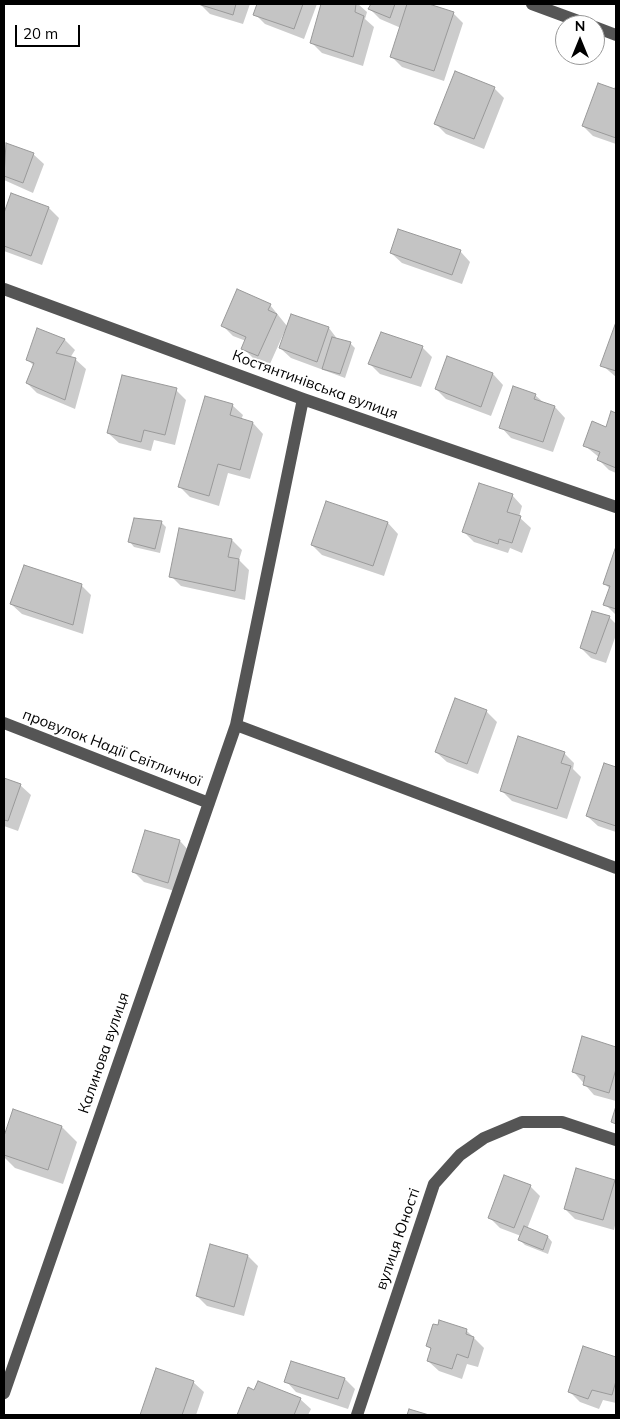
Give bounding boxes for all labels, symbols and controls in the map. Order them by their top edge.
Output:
scale bar [18,15,82,47]
north arrow [555,15,605,65]
text: N [575,17,585,35]
text: 20 m [23,24,58,43]
street label: Костянтинівська вулиця [230,347,400,423]
street label: провулок Надії Світличної [20,706,204,790]
street label: Калинова вулиця [75,990,133,1116]
street label: вулиця Юності [372,1186,424,1292]

